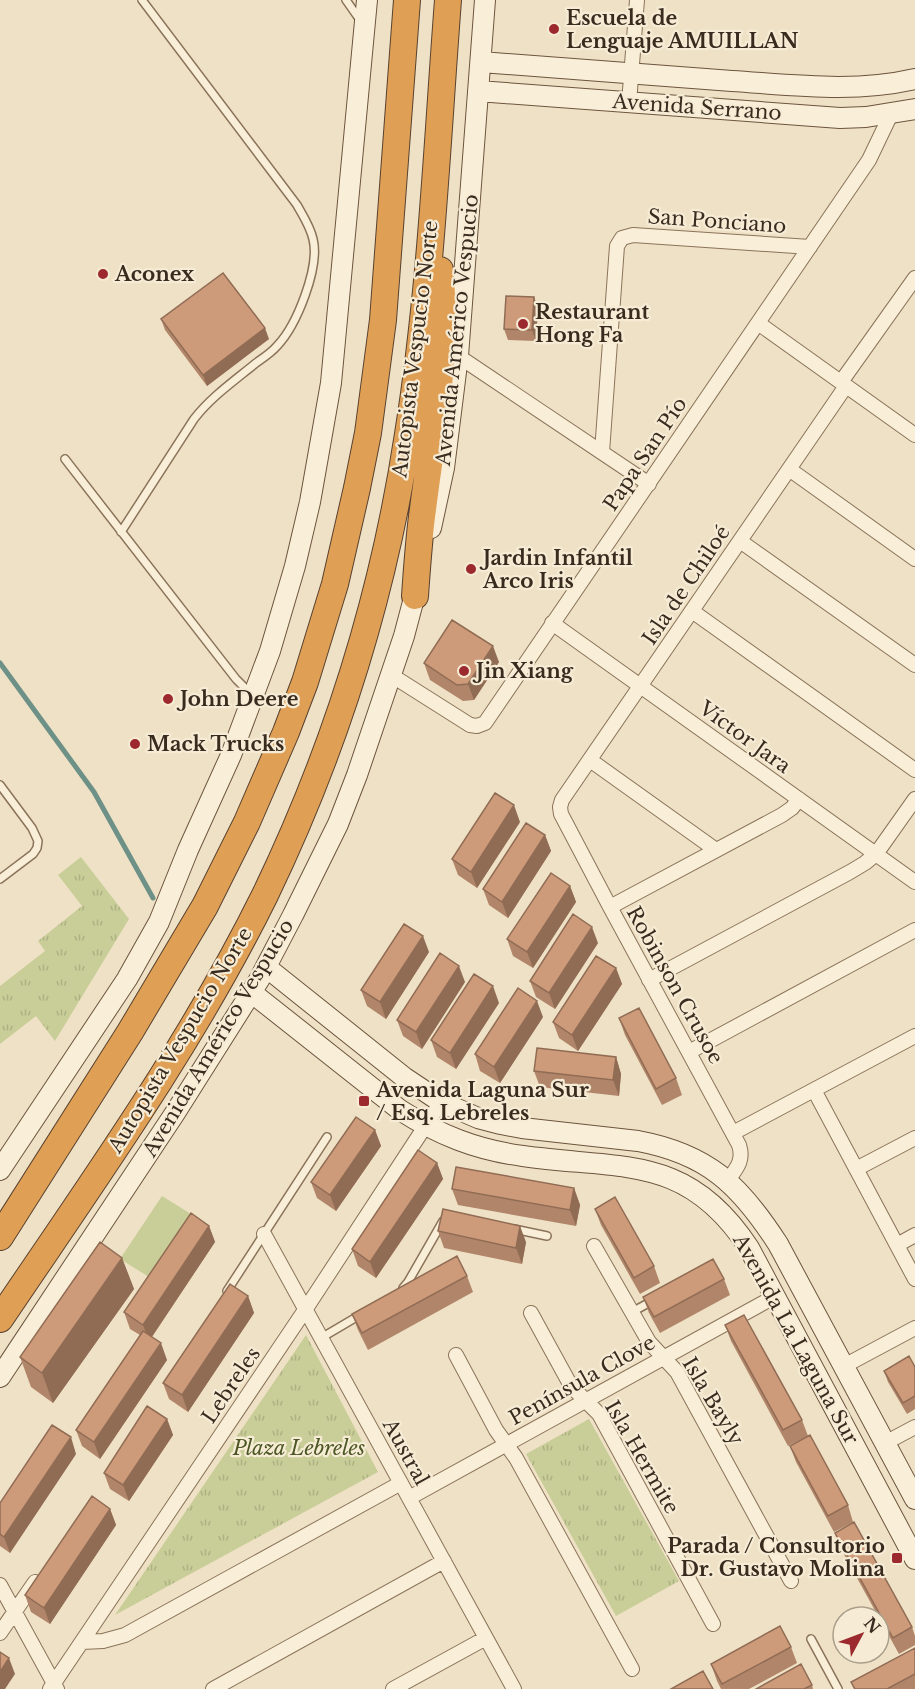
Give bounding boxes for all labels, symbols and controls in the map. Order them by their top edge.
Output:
place label: Escuela de Lenguaje AMUILLAN [566,6,799,53]
marker: Escuela de Lenguaje AMUILLAN [547,22,561,36]
street label: Avenida Serrano [611,89,782,125]
street label: Avenida Américo Vespucio [431,193,483,468]
street label: San Ponciano [647,204,787,238]
street label: Autopista Vespucio Norte [387,219,443,480]
place label: Aconex [114,262,194,286]
marker: Aconex [96,267,110,281]
place label: Restaurant Hong Fa [535,300,649,347]
marker: Restaurant Hong Fa [516,317,530,331]
street label: Papa San Pío [598,393,692,515]
street label: Isla de Chiloé [637,521,735,649]
place label: Jardin Infantil Arco Iris [479,546,633,593]
marker: Jardin Infantil Arco Iris [464,562,478,576]
place label: Jin Xiang [472,659,574,683]
marker: Jin Xiang [457,664,471,678]
place label: John Deere [176,687,298,711]
marker: John Deere [161,692,175,706]
street label: Víctor Jara [694,695,796,779]
place label: Mack Trucks [147,732,284,756]
marker: Mack Trucks [128,737,142,751]
street label: Robinson Crusoe [622,902,728,1068]
street label: Avenida Américo Vespucio [137,915,299,1162]
street label: Autopista Vespucio Norte [103,923,257,1158]
place label: Avenida Laguna Sur / Esq. Lebreles [375,1078,589,1125]
marker: Avenida Laguna Sur / Esq. Lebreles [357,1094,371,1108]
street label: Avenida La Laguna Sur [728,1229,864,1449]
street label: Península Clove [505,1330,659,1430]
street label: Lebreles [197,1342,265,1428]
street label: Isla Bayly [677,1353,749,1449]
street label: Isla Hermite [600,1396,684,1518]
street label: Austral [377,1414,434,1489]
park label: Plaza Lebreles [232,1436,366,1460]
place label: Parada / Consultorio Dr. Gustavo Molina [667,1534,886,1581]
marker: Parada / Consultorio Dr. Gustavo Molina [890,1551,904,1565]
north arrow [831,1605,891,1665]
text: N [860,1613,885,1637]

